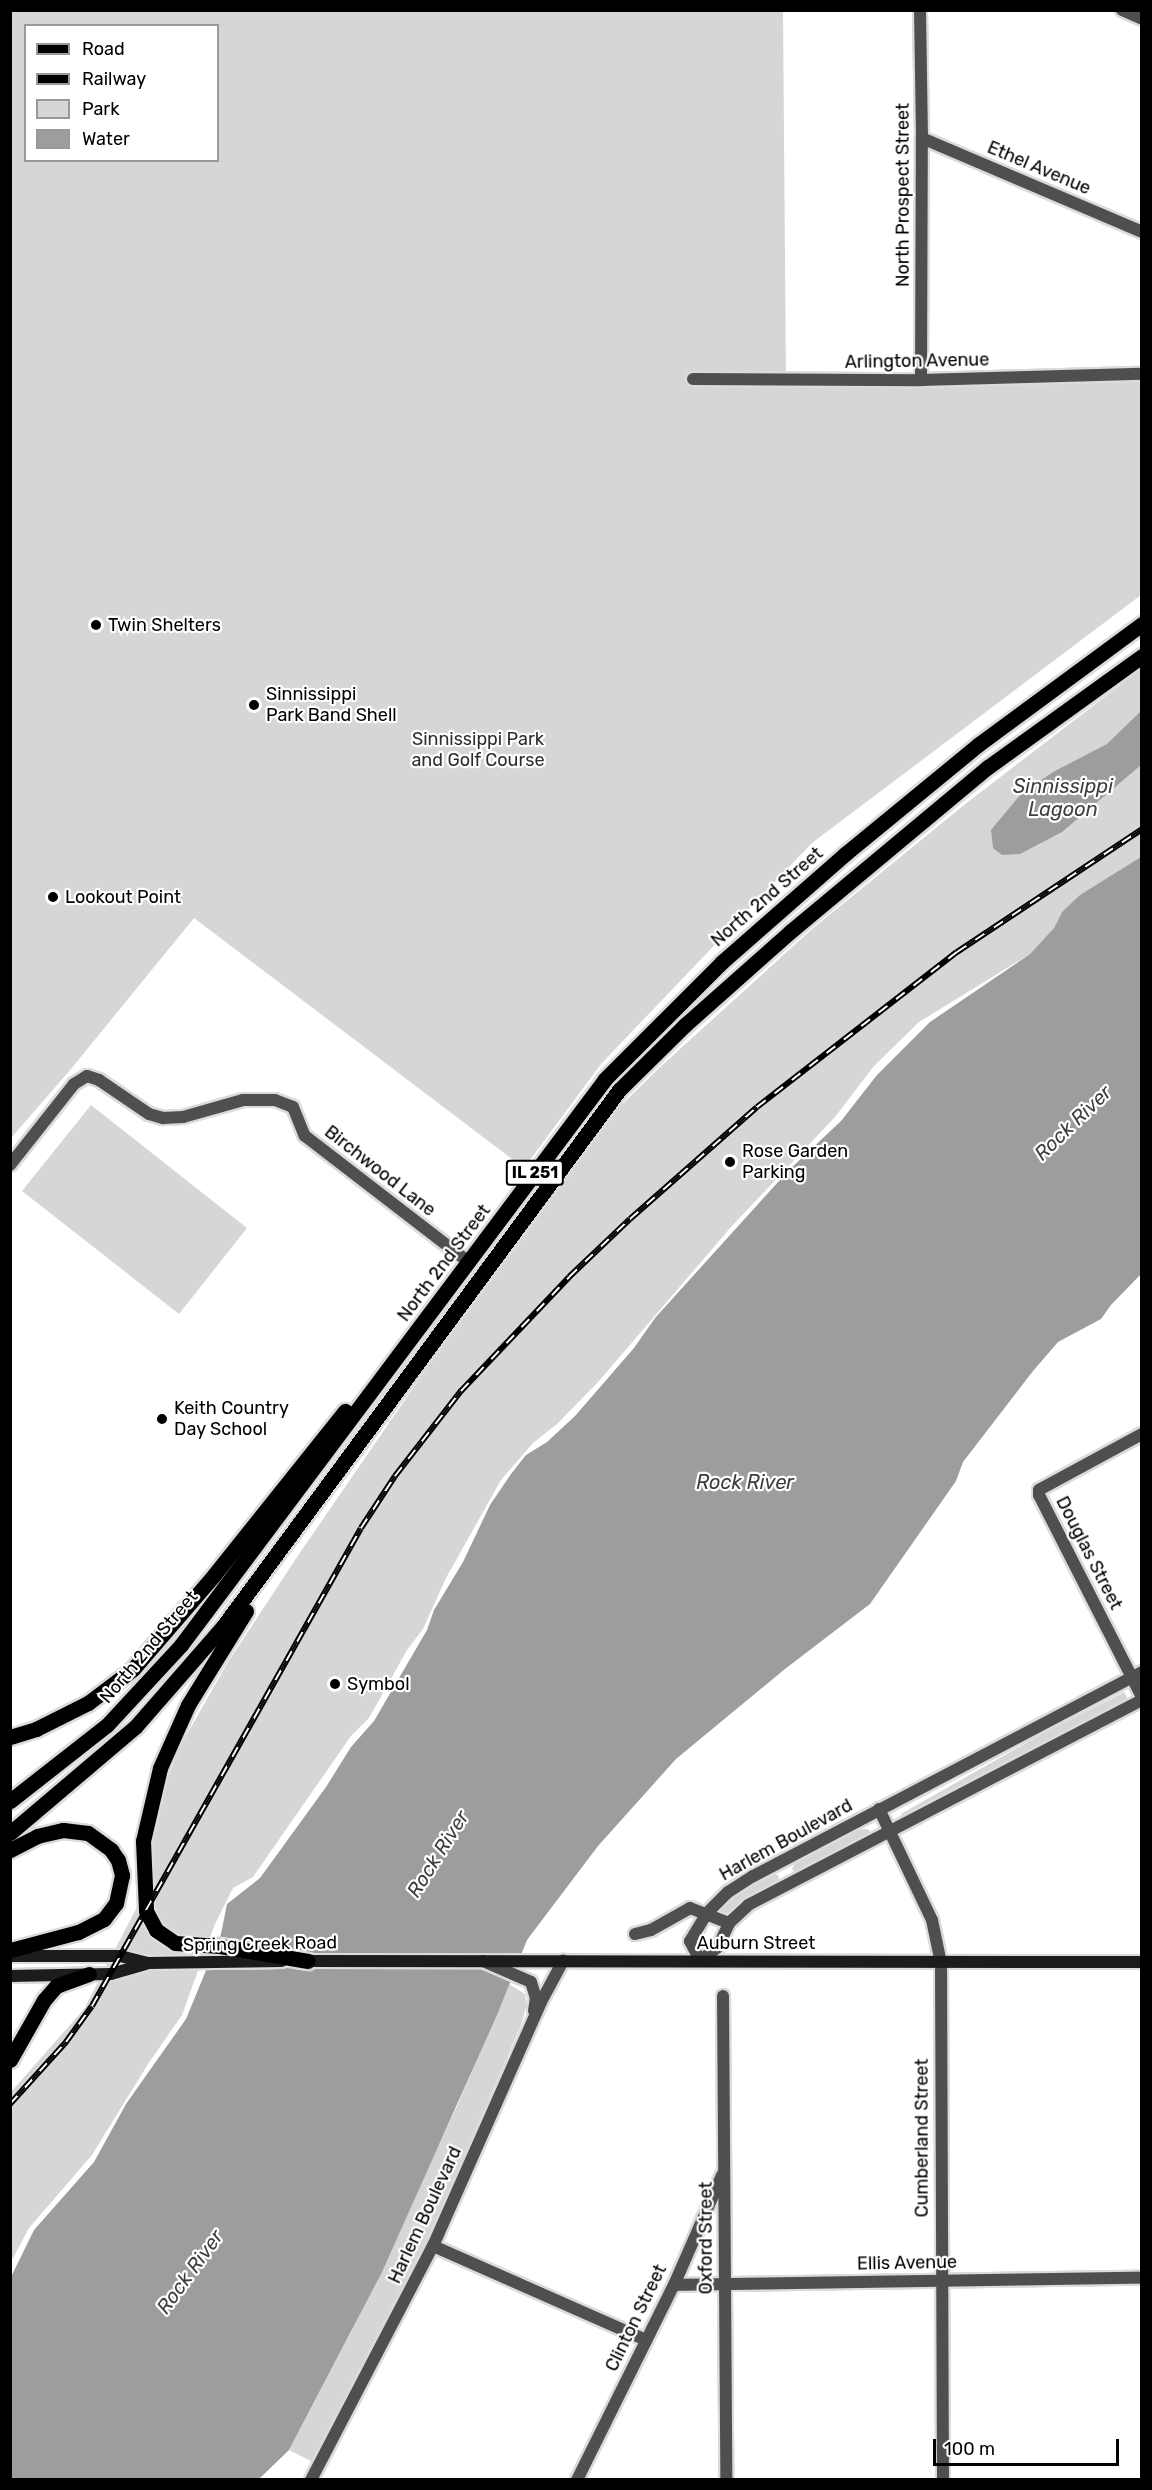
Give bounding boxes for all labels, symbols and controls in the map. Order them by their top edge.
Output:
legend [24,24,219,162]
text: Road [82,38,125,60]
text: Railway [82,68,146,90]
text: Park [82,98,119,120]
street label: North Prospect Street [892,103,914,287]
text: Water [82,128,130,150]
street label: Ethel Avenue [984,136,1094,200]
street label: Arlington Avenue [844,349,990,373]
place label: Twin Shelters [108,614,221,636]
marker: Twin Shelters [89,618,103,632]
place label: Sinnissippi Park Band Shell [266,684,397,726]
marker: Sinnissippi Park Band Shell [247,698,261,712]
park label: Sinnissippi Park and Golf Course [411,729,545,771]
water label: Sinnissippi Lagoon [1013,774,1113,821]
street label: North 2nd Street [707,843,827,951]
place label: Lookout Point [65,886,181,908]
marker: Lookout Point [46,890,60,904]
water label: Rock River [1029,1080,1117,1166]
street label: Birchwood Lane [320,1121,440,1221]
place label: Rose Garden Parking [742,1141,848,1184]
marker: Rose Garden Parking [723,1155,737,1169]
road number: IL 251 [505,1160,565,1186]
street label: North 2nd Street [393,1200,495,1326]
place label: Keith Country Day School [174,1398,289,1440]
marker: Keith Country Day School [155,1412,169,1426]
water label: Rock River [696,1470,794,1494]
street label: Douglas Street [1051,1493,1127,1613]
street label: North 2nd Street [95,1586,203,1708]
place label: Symbol [347,1673,410,1695]
marker: Symbol [328,1677,342,1691]
street label: Harlem Boulevard [716,1795,856,1885]
water label: Rock River [402,1806,474,1902]
street label: Spring Creek Road [183,1932,337,1956]
street label: Auburn Street [697,1932,815,1954]
street label: Cumberland Street [911,2059,933,2217]
street label: Harlem Boulevard [384,2143,466,2287]
street label: Oxford Street [695,2182,717,2294]
water label: Rock River [151,2225,229,2319]
street label: Ellis Avenue [856,2251,958,2275]
street label: Clinton Street [601,2261,671,2375]
scale bar [936,2427,1122,2465]
text: 100 m [944,2438,995,2460]

